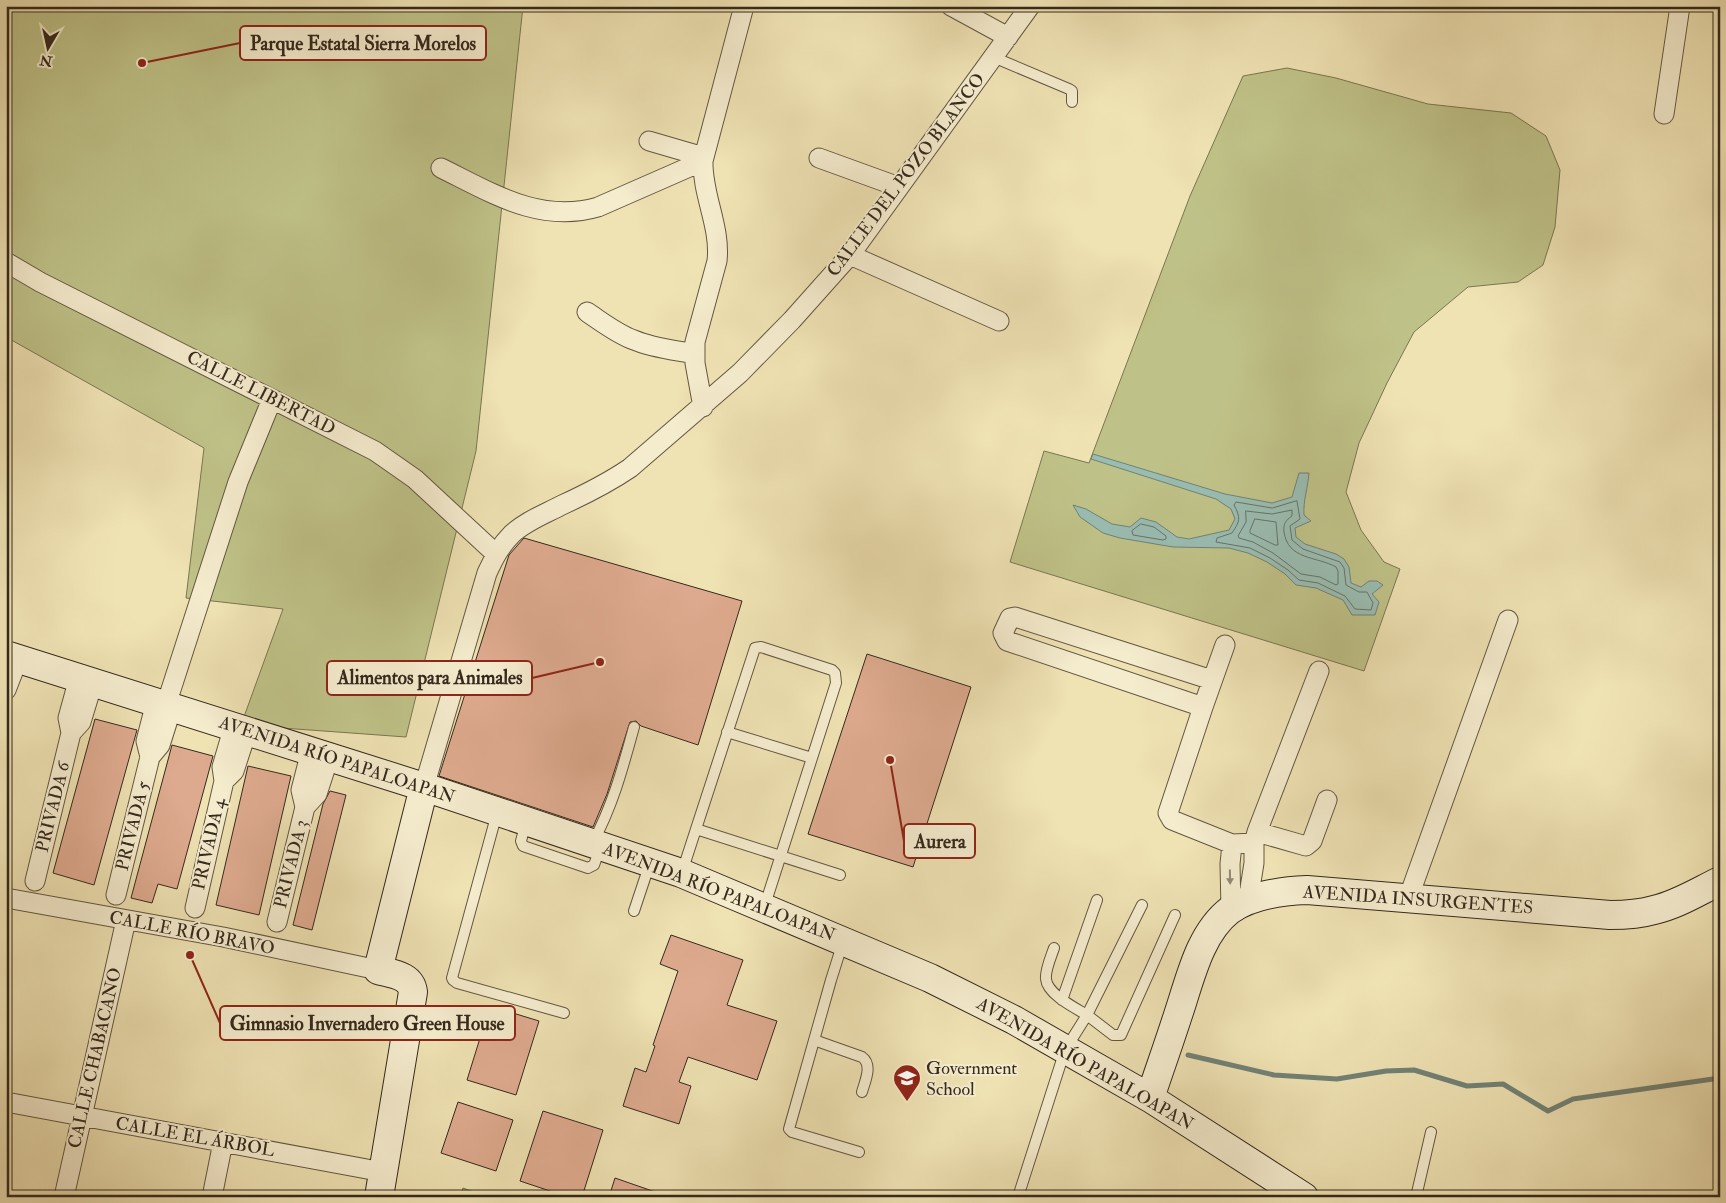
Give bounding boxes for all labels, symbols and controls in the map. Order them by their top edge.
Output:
north arrow [22,22,72,72]
callout: Parque Estatal Sierra Morelos [240,26,486,60]
text: Parque Estatal Sierra Morelos [250,32,477,57]
text: N [38,51,55,70]
street label: CALLE DEL POZO BLANCO [822,69,990,281]
street label: CALLE LIBERTAD [183,346,339,440]
callout: Alimentos para Animales [327,661,532,695]
text: Alimentos para Animales [336,666,523,691]
street label: AVENIDA RÍO PAPALOAPAN [215,711,458,809]
street label: PRIVADA 6 [31,758,76,855]
street label: PRIVADA 5 [111,779,155,873]
street label: PRIVADA 4 [187,795,231,892]
street label: PRIVADA 3 [269,817,313,911]
callout: Aurera [904,824,975,858]
text: Aurera [913,830,967,854]
street label: AVENIDA RÍO PAPALOAPAN [599,837,838,947]
one-way arrow [1227,869,1235,885]
street label: AVENIDA INSURGENTES [1301,880,1534,920]
street label: CALLE RÍO BRAVO [107,906,277,960]
street label: CALLE CHABACANO [63,965,127,1151]
street label: AVENIDA RÍO PAPALOAPAN [972,992,1198,1136]
callout: Gimnasio Invernadero Green House [220,1006,515,1040]
text: Gimnasio Invernadero Green House [230,1012,504,1036]
place label: Government School [926,1057,1017,1101]
school or university icon: Government School [892,1063,922,1102]
street label: CALLE EL ÁRBOL [114,1112,276,1162]

